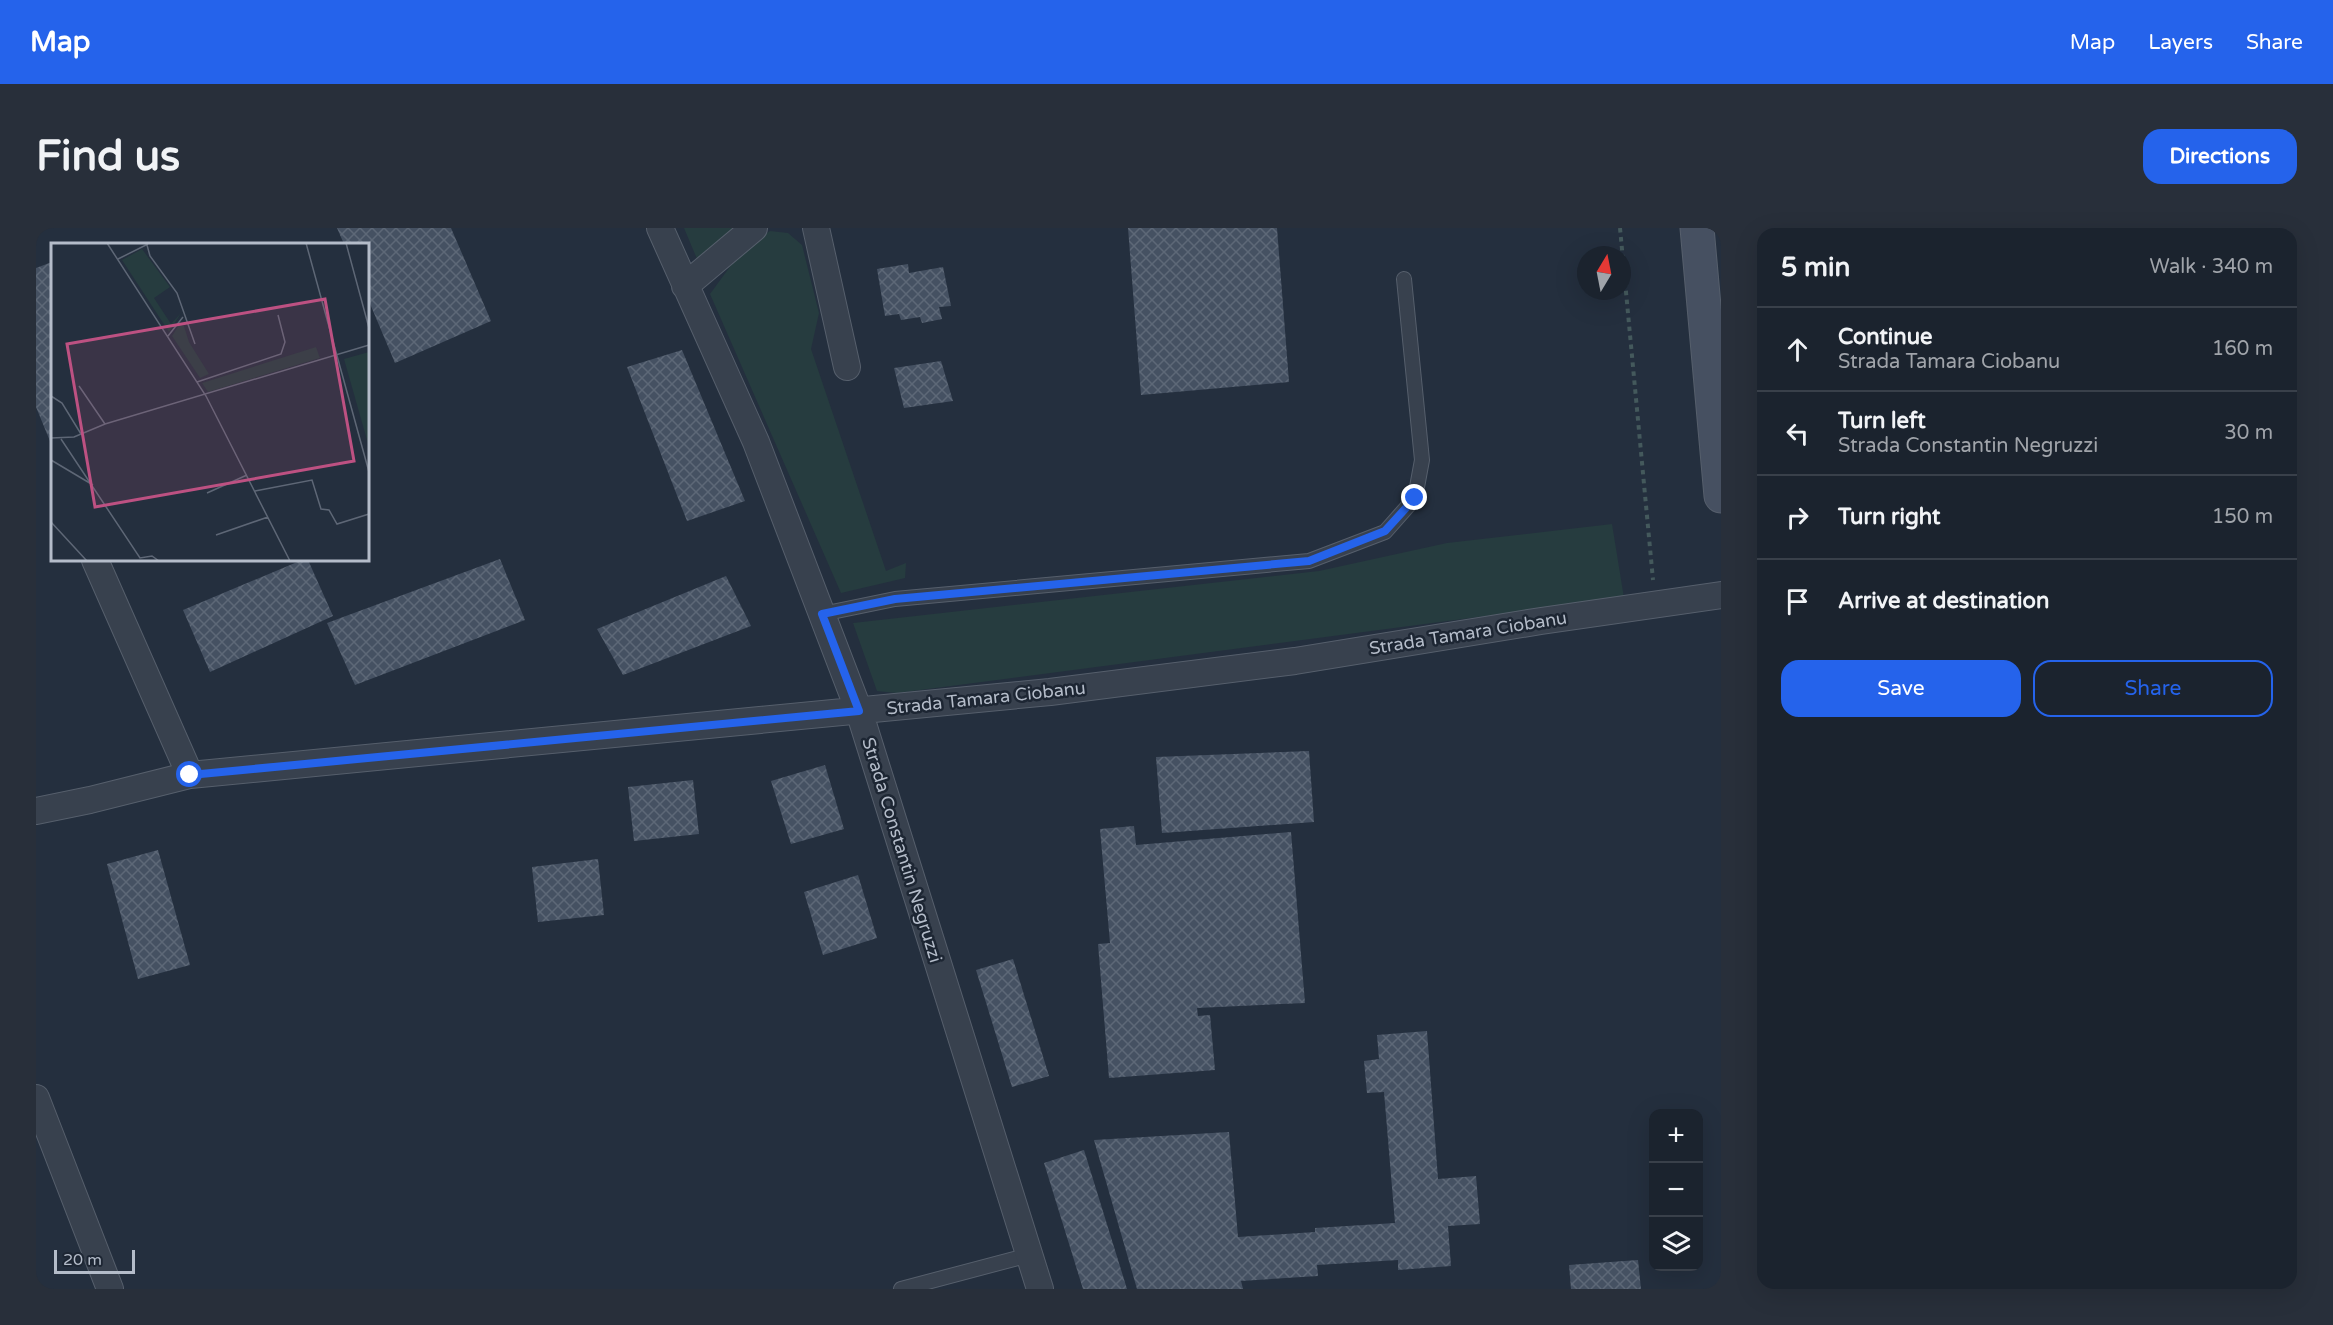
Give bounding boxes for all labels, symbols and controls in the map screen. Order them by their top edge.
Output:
text: Map [30,25,90,59]
text: Map [2070,30,2115,55]
text: Layers [2148,30,2213,55]
text: Share [2246,30,2303,55]
button: Directions [2143,129,2297,184]
text: Find us [36,131,180,182]
inset map [51,243,369,561]
north arrow [1577,246,1631,300]
text: 5 min [1781,252,1850,283]
text: Walk · 340 m [2150,255,2273,279]
text: Continue [1838,324,1933,350]
icon: ahead [1781,333,1814,366]
text: 160 m [2212,337,2273,361]
text: Strada Tamara Ciobanu [1838,350,2060,374]
text: Turn left [1838,408,1926,434]
icon: left [1781,417,1814,450]
text: 30 m [2224,421,2273,445]
text: Strada Constantin Negruzzi [1838,434,2098,458]
route end [1401,484,1427,510]
icon: right [1781,501,1814,534]
text: Turn right [1838,504,1940,530]
text: 150 m [2212,505,2273,529]
icon: arrive [1781,585,1814,618]
text: Arrive at destination [1838,588,2049,614]
street label: Strada Tamara Ciobanu [1368,606,1568,660]
button: Save [1781,660,2021,717]
button: Share [2033,660,2273,717]
street label: Strada Tamara Ciobanu [885,677,1087,719]
street label: Strada Constantin Negruzzi [857,735,947,965]
route start [176,761,202,787]
map controls [1649,1109,1703,1271]
button: + [1649,1109,1703,1163]
button: − [1649,1163,1703,1217]
button: layers [1649,1217,1703,1271]
scale bar [54,1247,135,1274]
text: 20 m [63,1250,102,1270]

